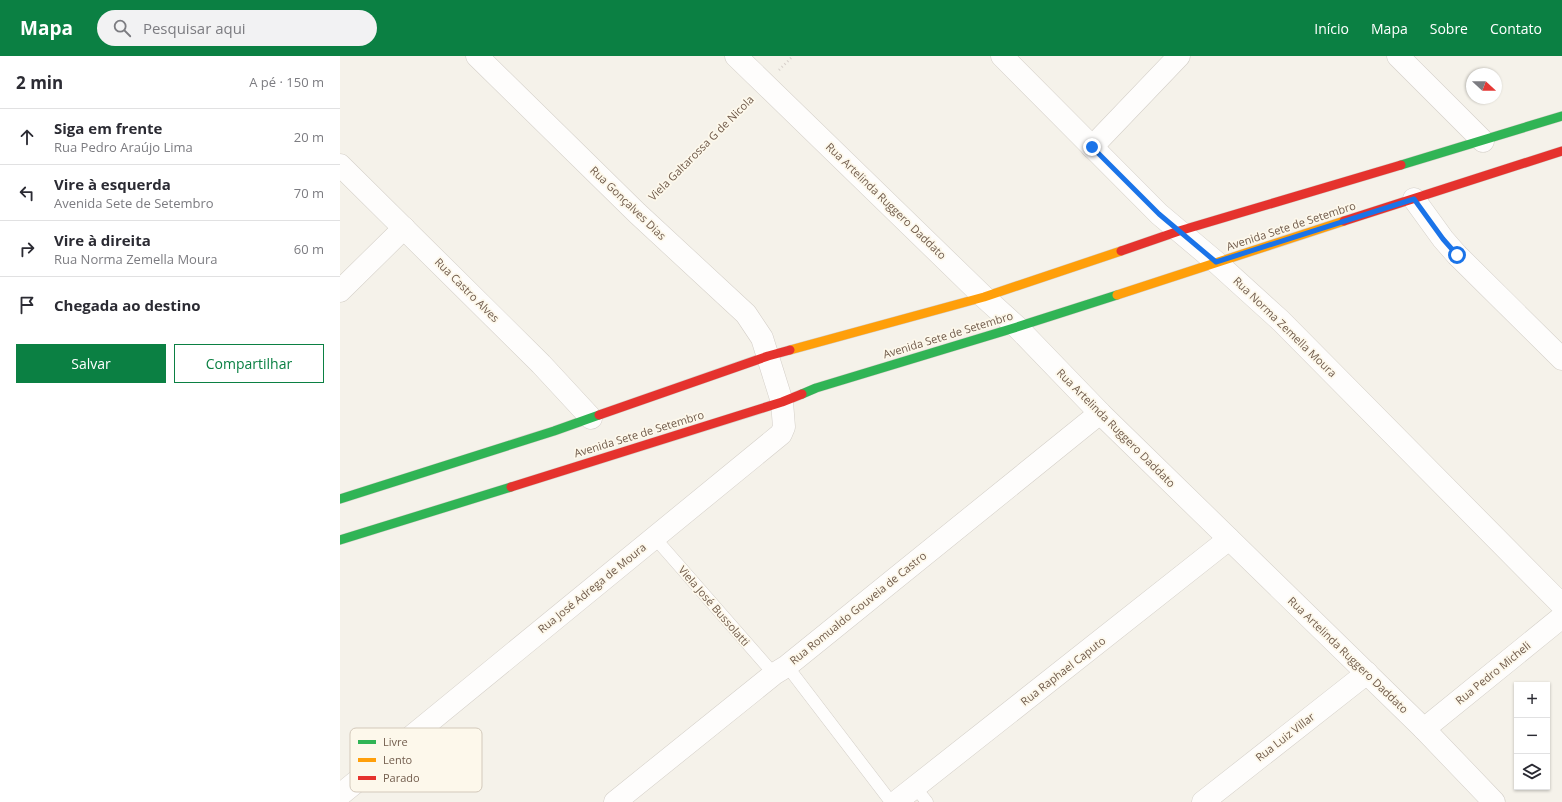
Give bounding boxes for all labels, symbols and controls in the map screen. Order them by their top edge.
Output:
search box [97,10,377,46]
text: Mapa [20,15,73,41]
icon: search [111,17,133,39]
text: Pesquisar aqui [143,18,246,38]
text: Início [1314,19,1349,38]
text: Mapa [1371,19,1408,38]
text: Sobre [1430,19,1468,38]
text: Contato [1490,19,1542,38]
north arrow [1466,68,1502,104]
text: 2 min [16,71,63,94]
text: A pé · 150 m [249,73,324,91]
street label: Viela Galtarossa G de Nicola [645,92,757,204]
text: Siga em frente [54,118,162,138]
icon: ahead [16,126,38,148]
text: 20 m [294,128,324,146]
text: Rua Pedro Araújo Lima [54,138,193,156]
route end [1083,138,1101,156]
street label: Rua Artelinda Ruggero Daddato [823,139,950,263]
street label: Rua Gonçalves Dias [587,163,669,243]
text: Vire à esquerda [54,174,171,194]
icon: left [16,182,38,204]
text: 70 m [294,184,324,202]
text: Avenida Sete de Setembro [54,194,214,212]
street label: Avenida Sete de Setembro [1224,197,1358,254]
text: Vire à direita [54,230,151,250]
icon: right [16,238,38,260]
text: 60 m [294,240,324,258]
route start [1448,246,1466,264]
text: Rua Norma Zemella Moura [54,250,217,268]
street label: Rua Castro Alves [432,254,503,325]
street label: Rua Norma Zemella Moura [1230,273,1340,380]
icon: arrive [16,294,38,316]
text: Chegada ao destino [54,295,201,315]
street label: Avenida Sete de Setembro [881,307,1015,361]
button: Salvar [16,344,166,383]
button: Compartilhar [174,344,324,383]
street label: Rua Artelinda Ruggero Daddato [1054,365,1179,490]
street label: Avenida Sete de Setembro [572,406,706,460]
street label: Rua José Adrega de Moura [534,539,649,636]
street label: Rua Romualdo Gouveia de Castro [786,547,929,667]
street label: Viela José Bussolatti [675,562,753,649]
street label: Rua Artelinda Ruggero Daddato [1285,593,1412,717]
street label: Rua Raphael Caputo [1017,632,1109,708]
street label: Rua Pedro Micheli [1452,638,1533,708]
map controls [1514,682,1550,790]
button: + [1514,682,1550,718]
street label: Rua Luiz Villar [1252,708,1318,764]
button: − [1514,718,1550,754]
legend [350,728,482,792]
text: Livre [383,734,408,749]
text: Lento [383,752,413,767]
button: layers [1514,754,1550,790]
text: Parado [383,770,420,785]

